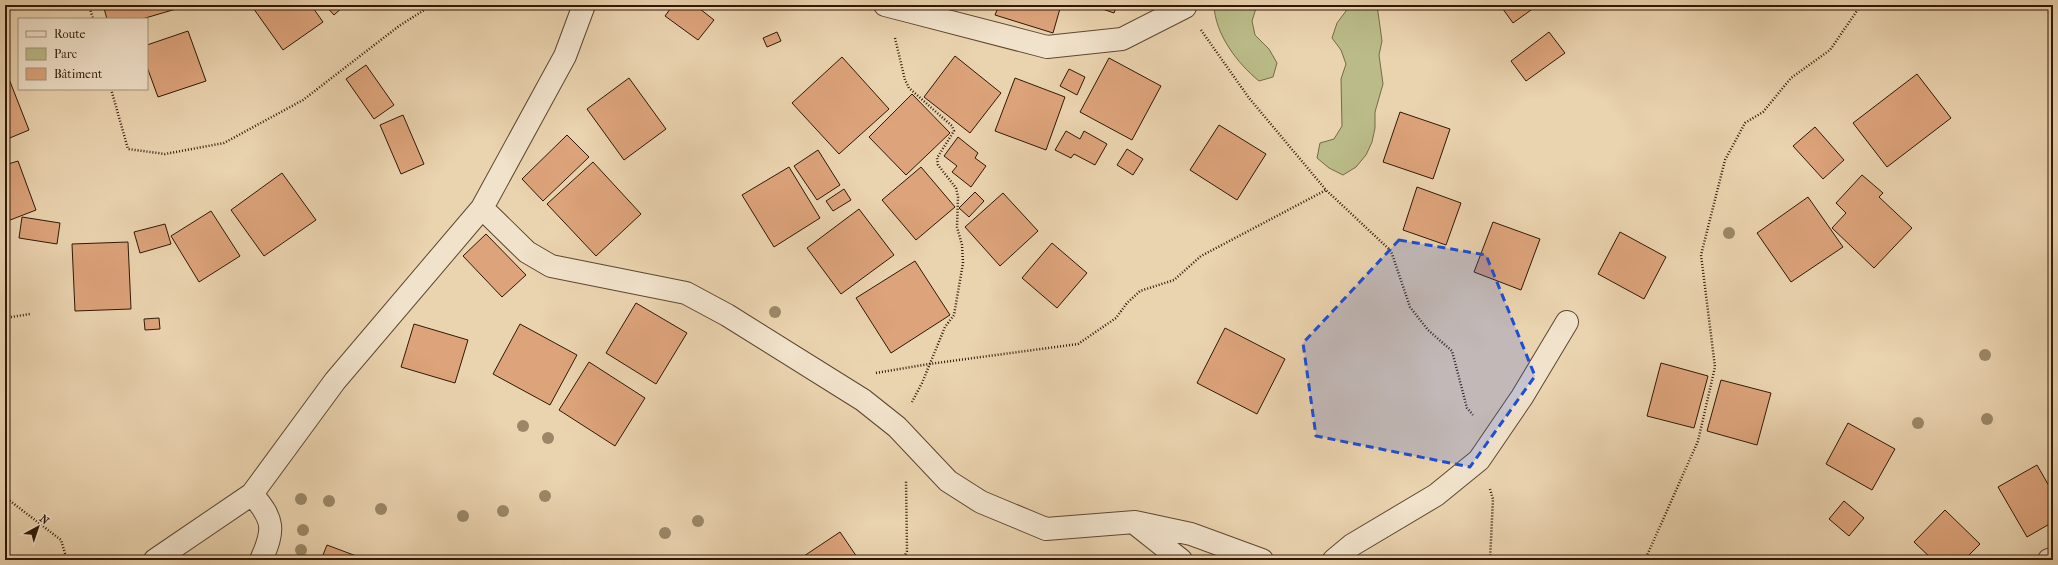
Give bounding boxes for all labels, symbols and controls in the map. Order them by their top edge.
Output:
legend [18,18,148,90]
text: Route [54,27,86,41]
text: Parc [54,47,77,61]
text: Bâtiment [54,67,103,81]
north arrow [18,507,58,547]
text: N [37,512,52,528]

